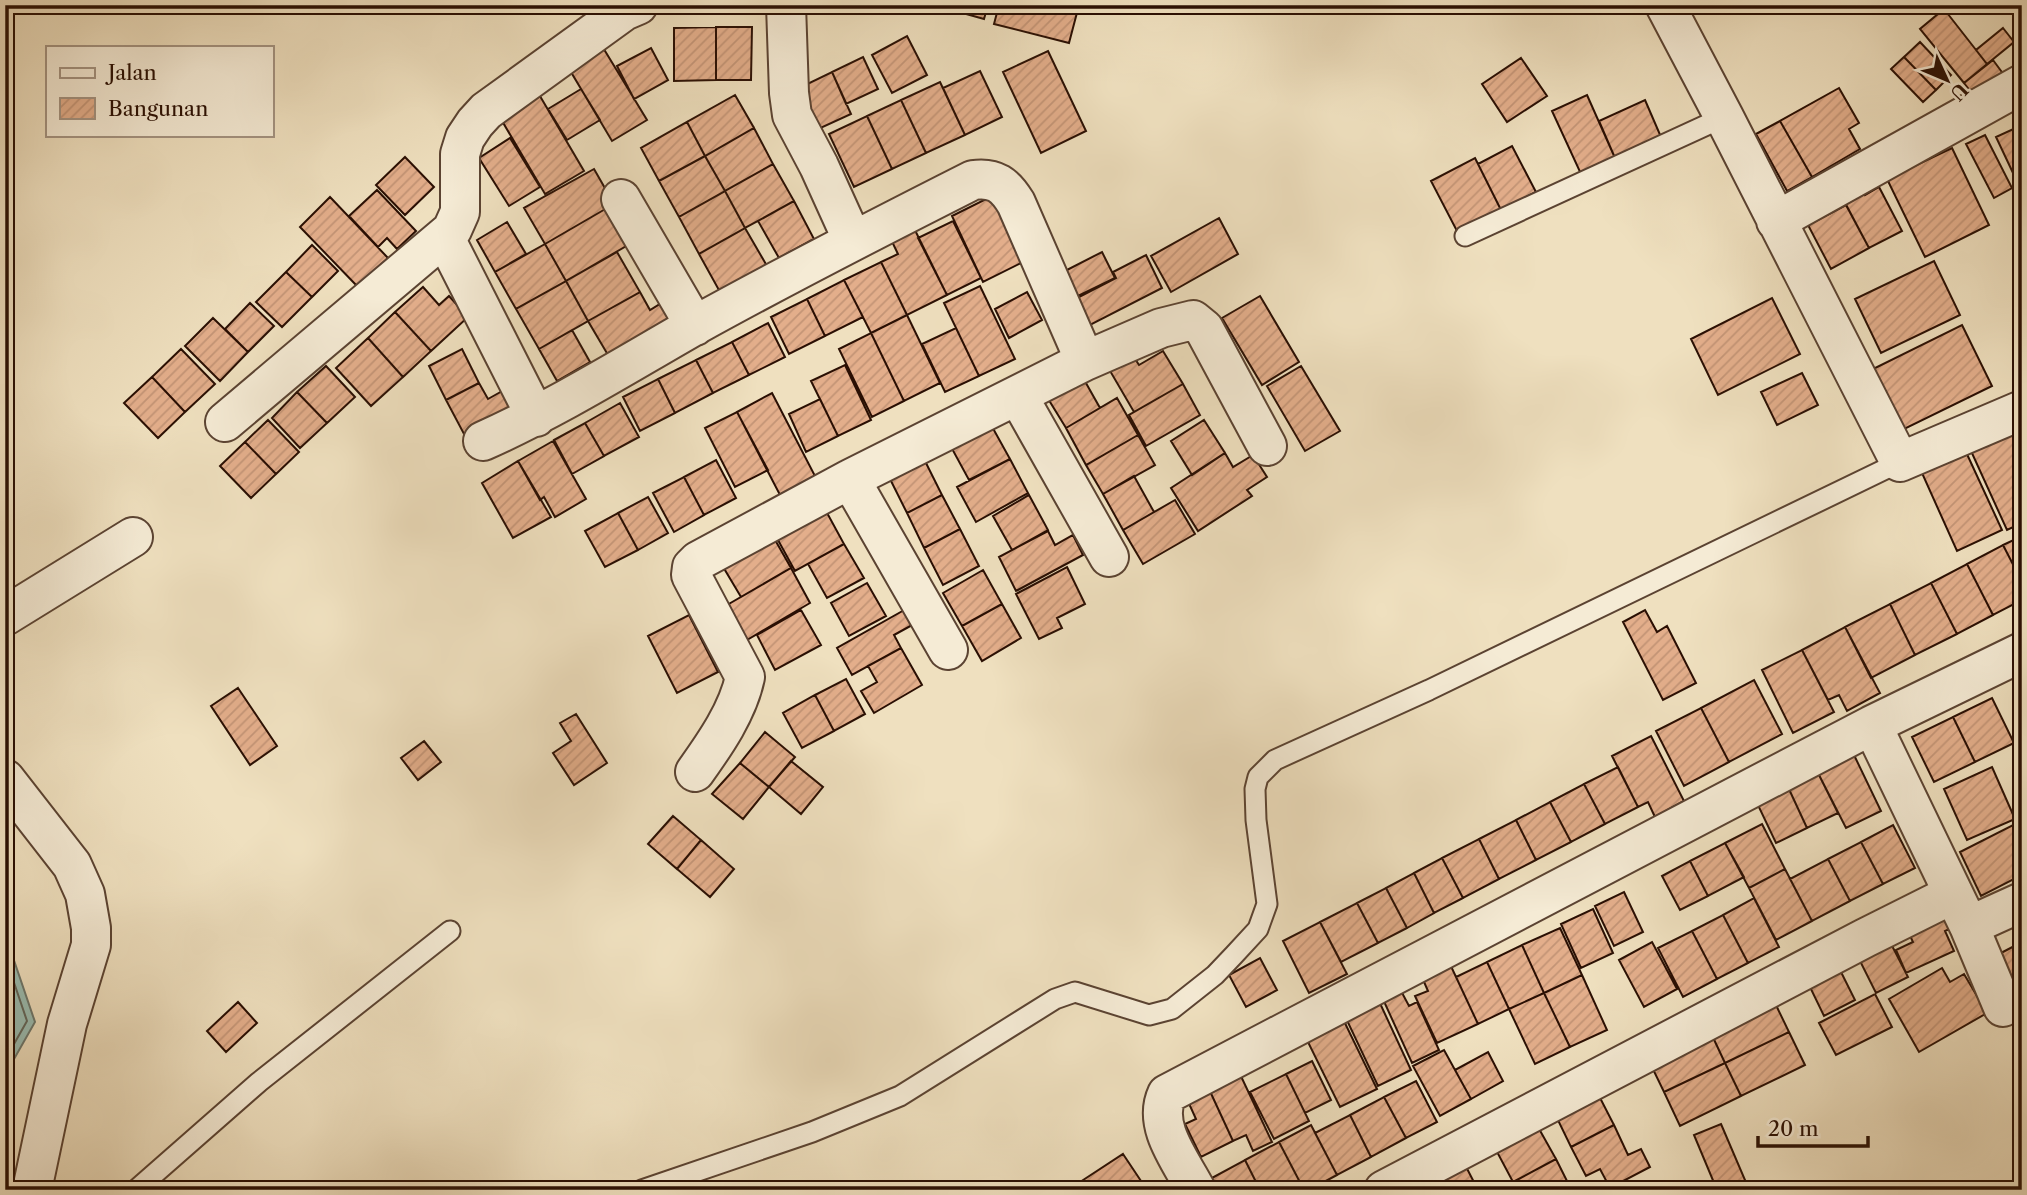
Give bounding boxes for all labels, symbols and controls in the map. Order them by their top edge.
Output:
legend [46,46,273,136]
north arrow [1912,46,1982,116]
text: Jalan [105,60,157,85]
text: U [1945,78,1973,105]
text: Bangunan [108,96,208,121]
scale bar [1758,1104,1868,1148]
text: 20 m [1768,1116,1819,1141]

